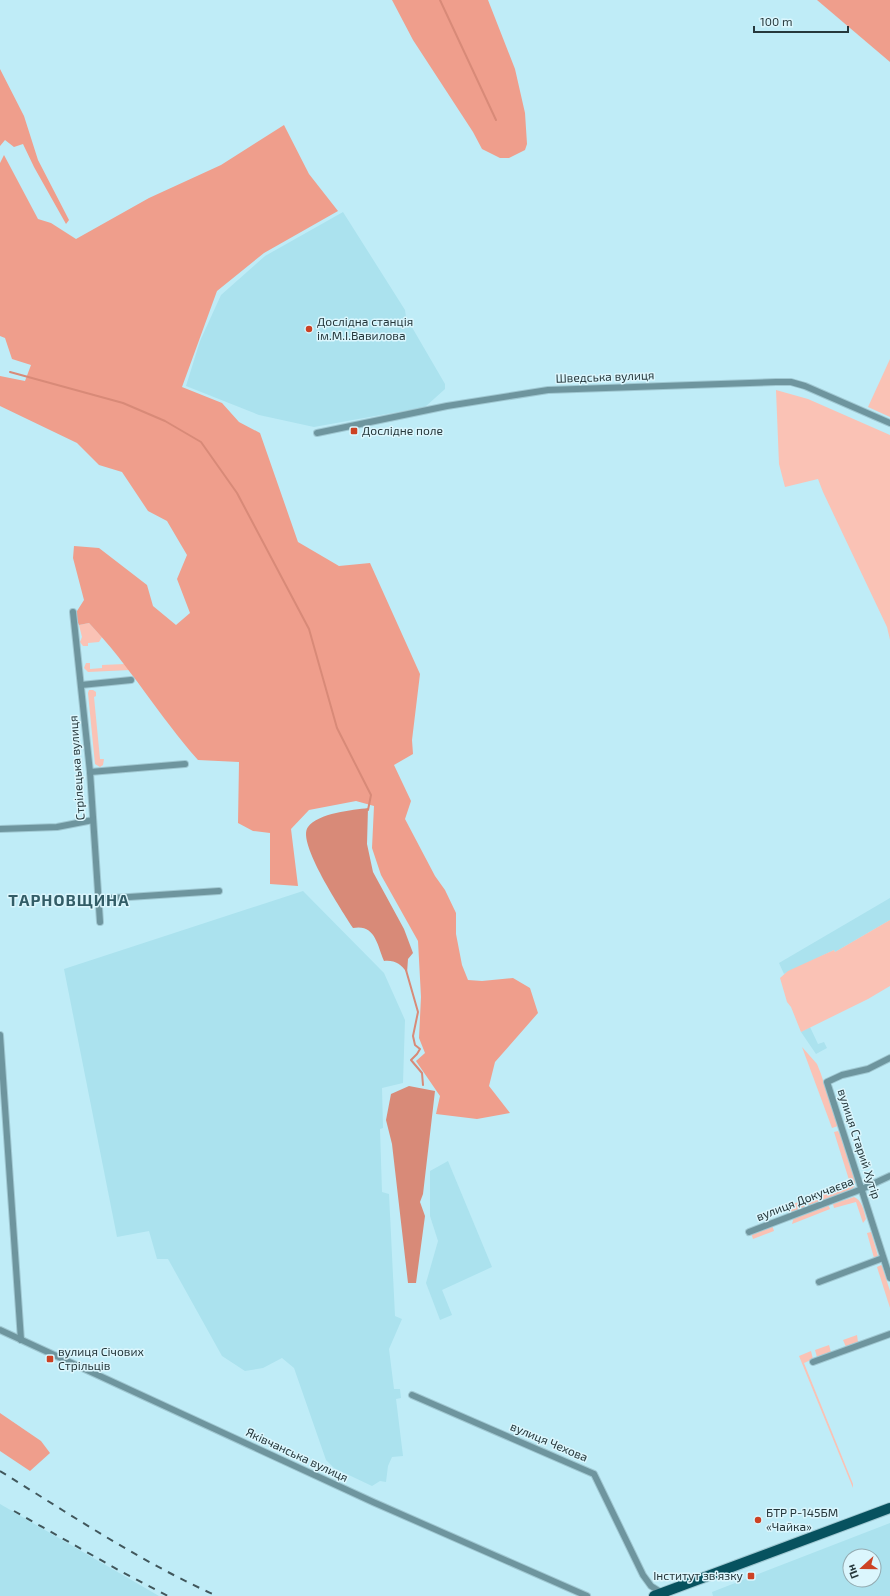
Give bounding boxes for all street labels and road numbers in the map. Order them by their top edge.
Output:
street label: Шведська вулиця [555,367,655,386]
street label: Стрілецька вулиця [65,715,88,821]
street label: вулиця Старий Хутір [835,1087,884,1201]
street label: вулиця Докучаєва [754,1173,856,1224]
street label: вулиця Чехова [508,1418,590,1465]
street label: Яківчанська вулиця [244,1424,351,1485]

